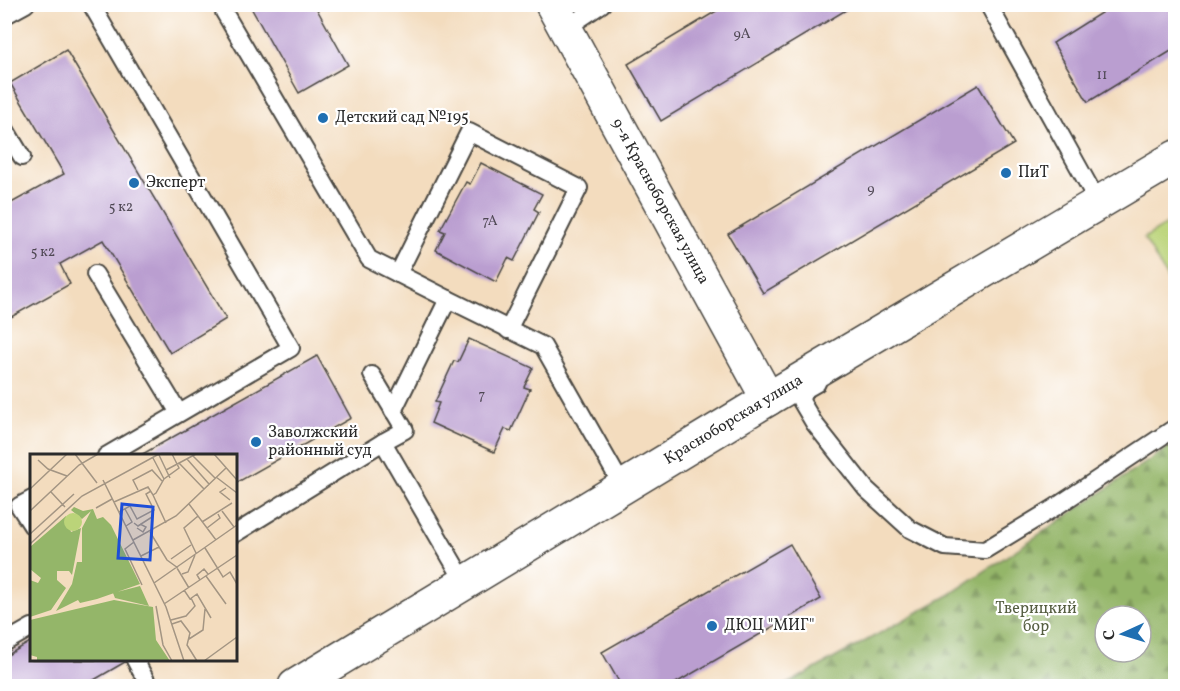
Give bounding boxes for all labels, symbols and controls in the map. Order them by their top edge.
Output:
house number: 9А [733,25,751,44]
house number: 11 [1097,66,1107,85]
place label: Детский сад №195 [335,107,469,129]
marker: Детский сад №195 [316,111,330,125]
street label: 9-я Красноборская улица [606,115,714,288]
place label: ПиТ [1018,162,1049,184]
marker: ПиТ [999,166,1013,180]
place label: Эксперт [146,172,205,194]
marker: Эксперт [127,176,141,190]
house number: 9 [867,180,875,199]
house number: 5 к2 [109,198,133,217]
house number: 7А [482,212,498,231]
house number: 5 к2 [31,243,55,262]
street label: Красноборская улица [660,370,807,471]
house number: 7 [479,386,486,405]
place label: Заволжский районный суд [268,422,372,462]
marker: Заволжский районный суд [249,435,263,449]
inset map [30,454,237,661]
park label: Тверицкий бор [995,598,1077,638]
north arrow [1093,604,1153,664]
place label: ДЮЦ "МИГ" [724,615,815,637]
marker: ДЮЦ "МИГ" [705,619,719,633]
text: С [1099,629,1121,641]

